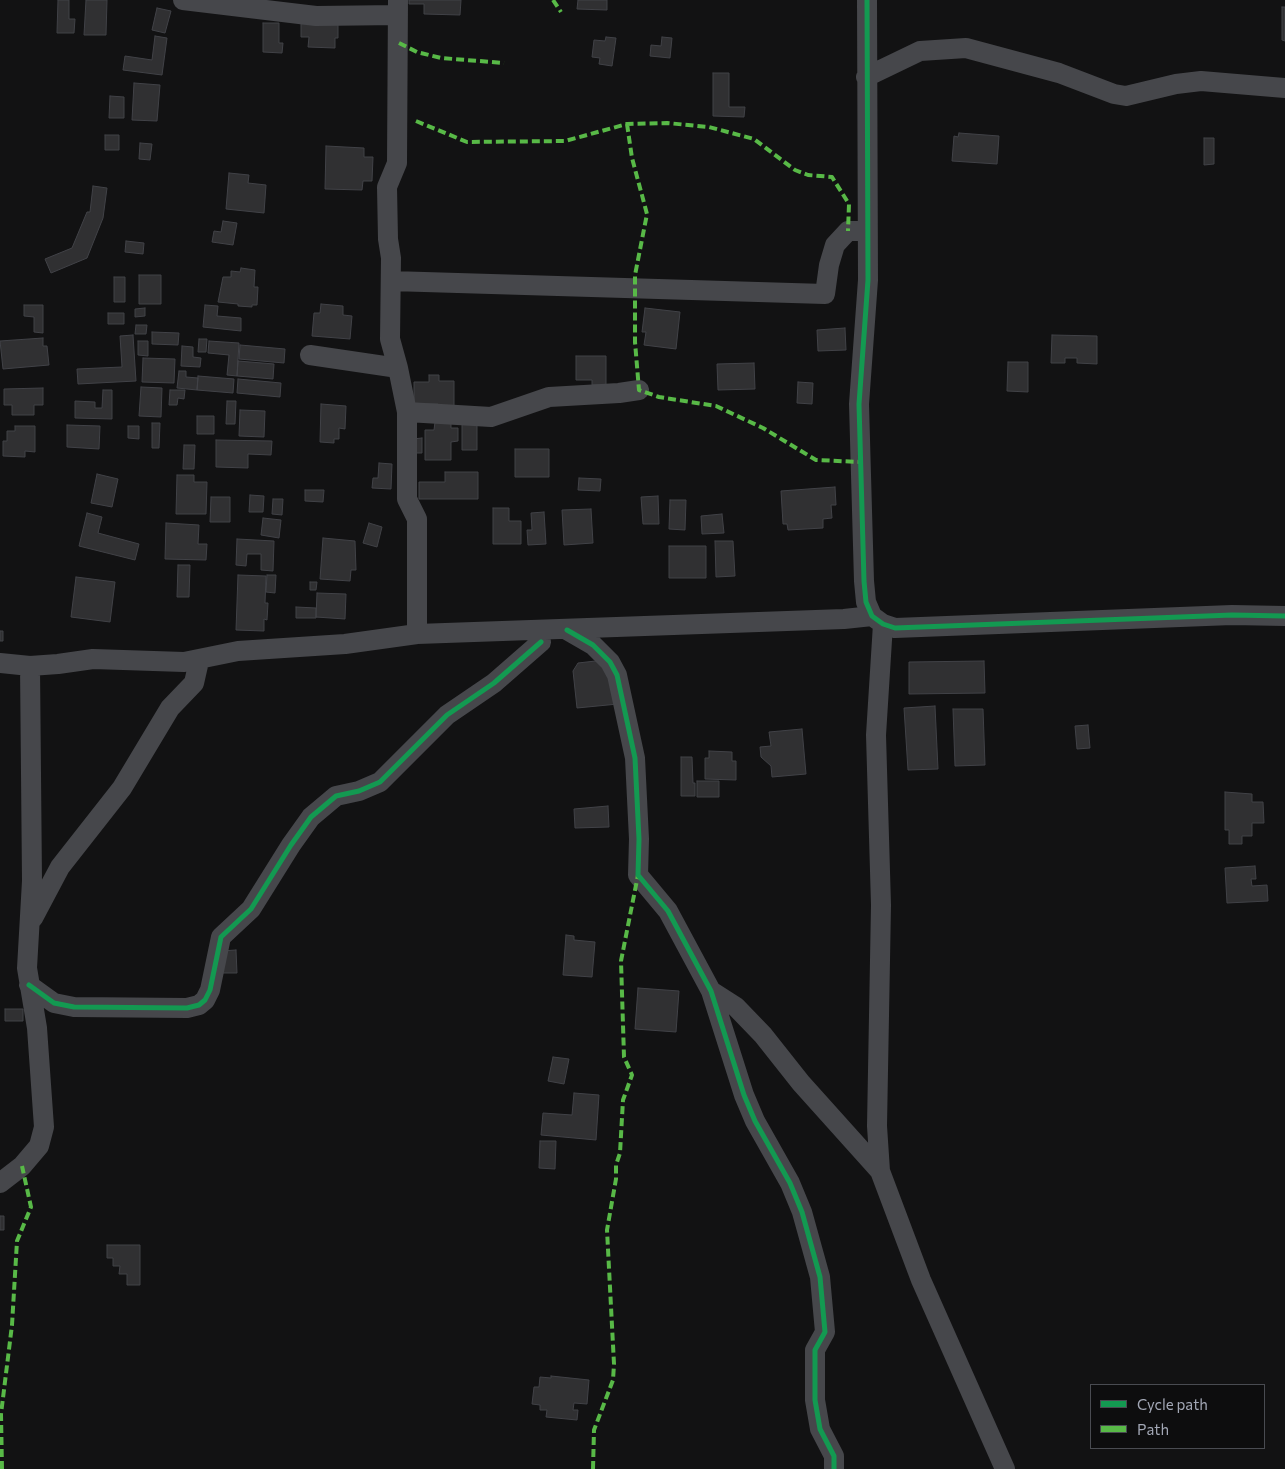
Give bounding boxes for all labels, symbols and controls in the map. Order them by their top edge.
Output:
legend [1090,1384,1265,1449]
text: Cycle path [1137,1395,1208,1413]
text: Path [1137,1420,1169,1438]

